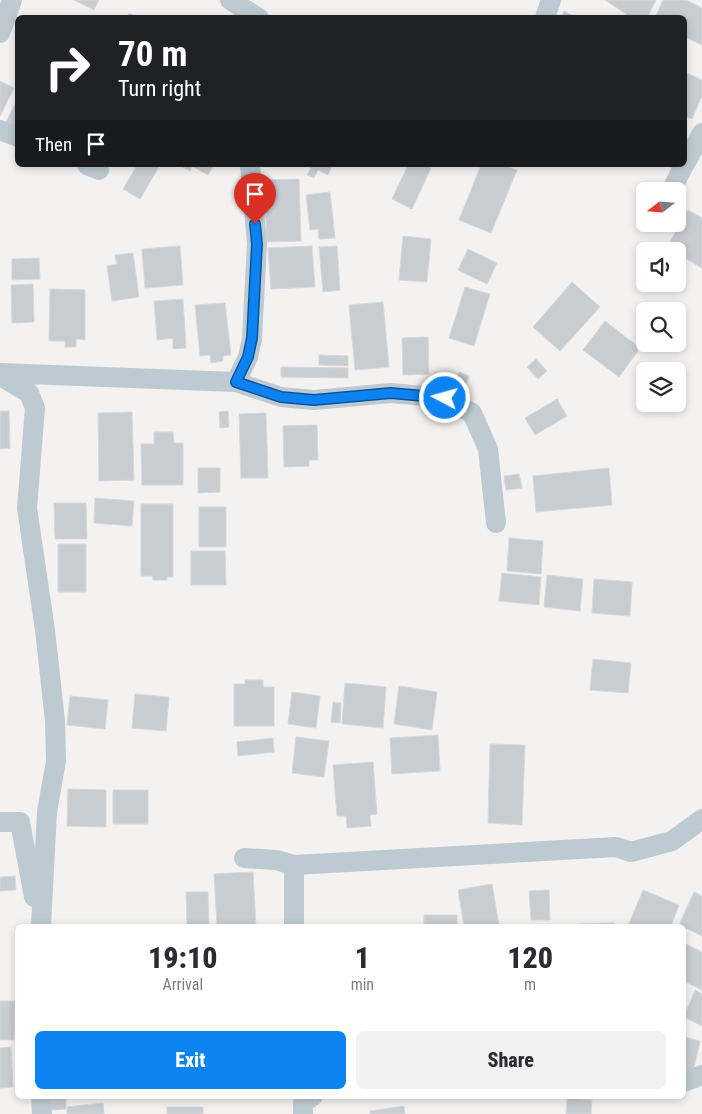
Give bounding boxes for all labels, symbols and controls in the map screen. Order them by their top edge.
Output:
text: 70 m [118,34,187,75]
icon: right [35,35,100,100]
text: Turn right [118,76,201,101]
icon: arrive [82,130,110,158]
text: Then [35,133,72,156]
pin [234,173,276,224]
icon: arrive [241,180,269,208]
north arrow [636,182,686,232]
map controls [636,182,686,412]
button: sound [636,242,686,292]
button: search [636,302,686,352]
button: layers [636,362,686,412]
position arrow [418,371,470,423]
text: 19:10 [148,940,218,975]
text: 1 [355,940,370,975]
text: 120 [507,940,553,975]
text: Arrival [162,975,203,994]
text: min [351,975,374,994]
text: m [524,975,536,994]
button: Exit [35,1031,346,1089]
button: Share [356,1031,666,1089]

